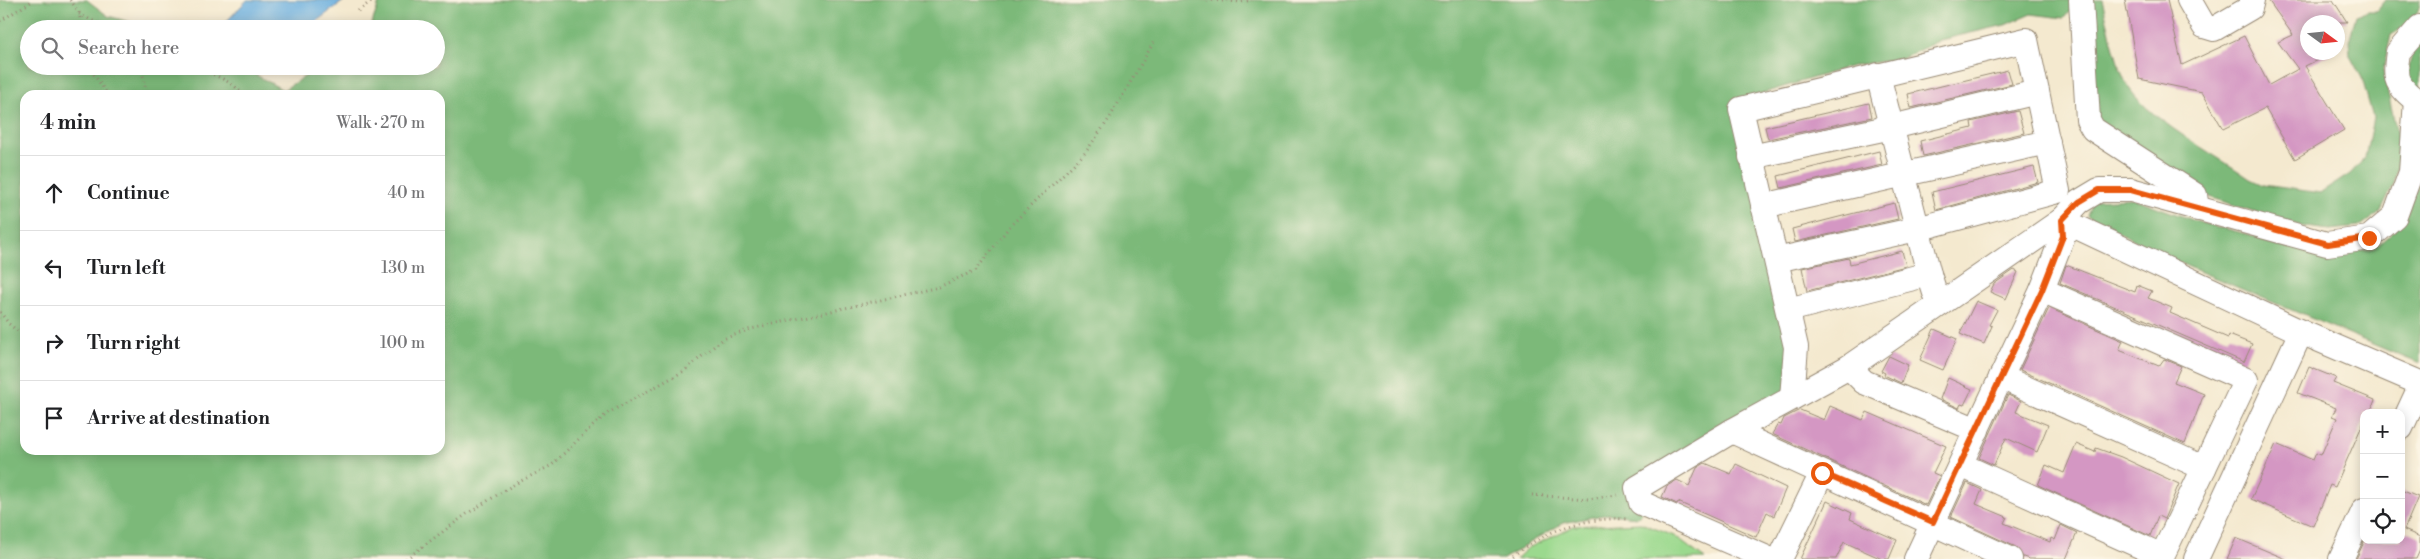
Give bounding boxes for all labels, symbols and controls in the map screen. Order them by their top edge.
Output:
north arrow [2300,15,2345,60]
search box [20,20,445,75]
icon: search [38,34,66,62]
text: Search here [78,36,179,60]
text: 4 min [40,110,96,136]
text: Walk · 270 m [336,113,425,133]
icon: ahead [40,179,68,207]
text: Continue [87,181,170,205]
text: 40 m [388,183,425,203]
route end [2358,227,2381,250]
icon: left [40,254,68,282]
text: Turn left [87,256,166,280]
text: 130 m [381,258,425,278]
icon: right [40,329,68,357]
text: Turn right [87,331,180,355]
text: 100 m [380,333,425,353]
icon: arrive [40,404,68,432]
text: Arrive at destination [87,406,270,430]
map controls [2360,409,2405,544]
button: + [2360,409,2405,454]
button: − [2360,454,2405,499]
route start [1811,462,1834,485]
button: locate [2360,499,2405,544]

